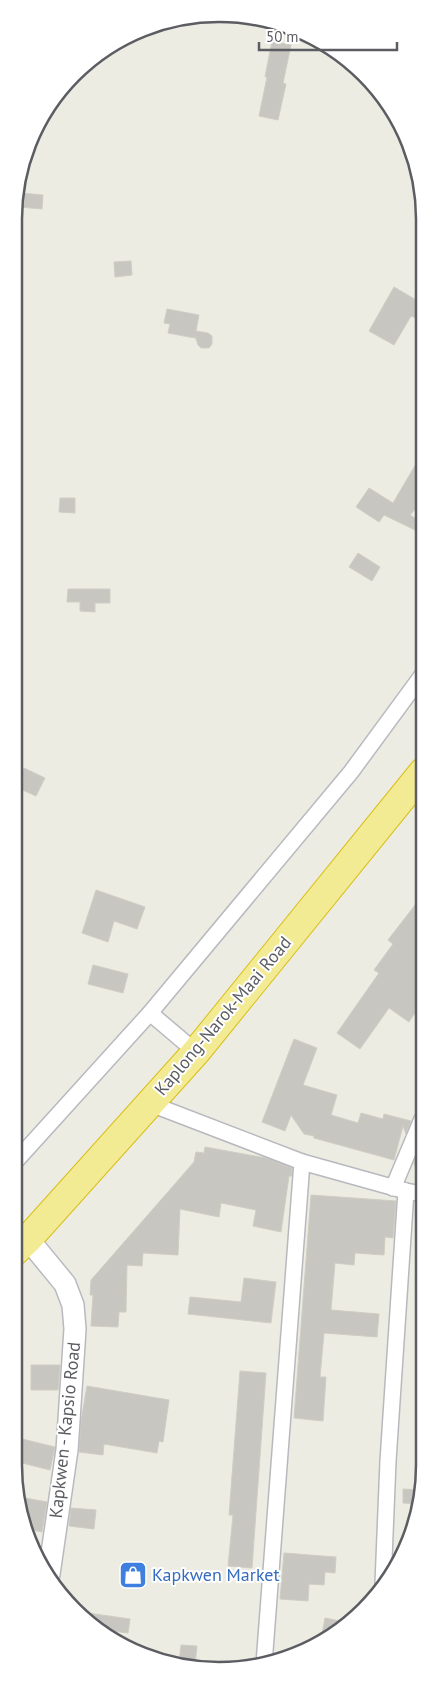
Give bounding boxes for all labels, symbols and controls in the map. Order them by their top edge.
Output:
scale bar [259,20,396,52]
text: 50 m [266,27,299,46]
street label: Kaplong-Narok-Maai Road [149,931,296,1100]
street label: Kapkwen - Kapsio Road [44,1341,85,1519]
shop icon: Kapkwen Market [118,1560,148,1590]
place label: Kapkwen Market [152,1563,280,1586]

